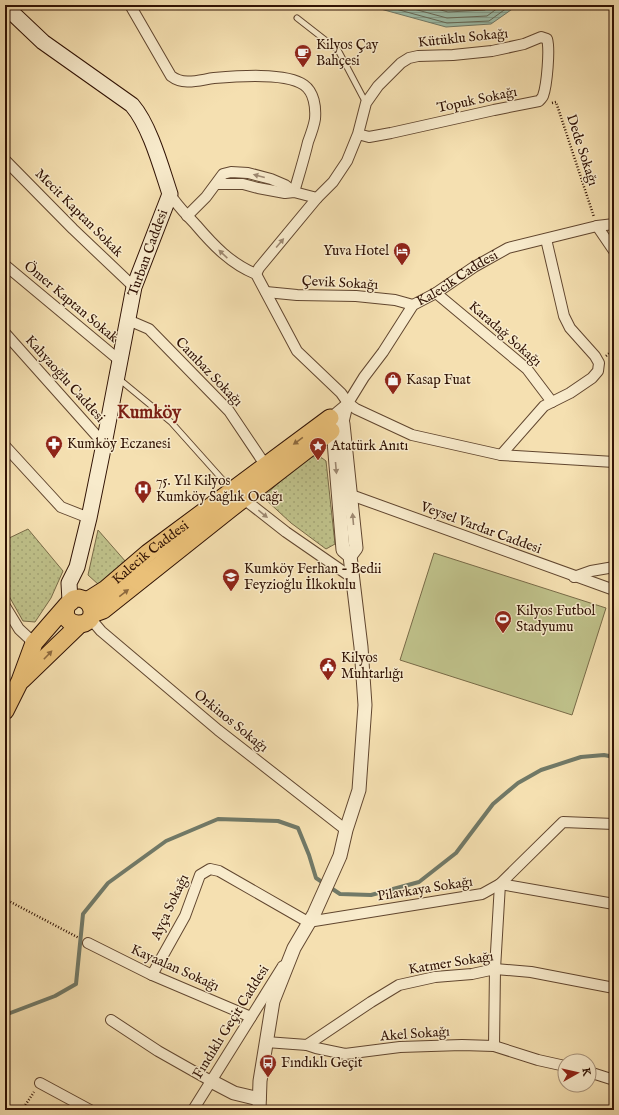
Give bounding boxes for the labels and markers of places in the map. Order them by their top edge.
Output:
place label: Kilyos Çay Bahçesi [316,36,379,70]
cafe icon: Kilyos Çay Bahçesi [293,43,313,68]
hotel icon: Yuva Hotel [392,241,412,266]
place label: Yuva Hotel [323,242,389,260]
shop icon: Kasap Fuat [383,370,403,395]
place label: Kasap Fuat [406,371,471,389]
pharmacy icon: Kumköy Eczanesi [44,434,64,459]
place label: Kumköy Eczanesi [67,435,171,453]
place icon: Atatürk Anıtı [308,436,328,461]
place label: Atatürk Anıtı [330,437,408,455]
place label: 75. Yıl Kilyos Kumköy Sağlık Ocağı [156,472,283,506]
hospital icon: 75. Yıl Kilyos Kumköy Sağlık Ocağı [133,479,153,504]
place label: Kumköy Ferhan - Bedii Feyzioğlu İlkokulu [244,560,382,594]
school or university icon: Kumköy Ferhan - Bedii Feyzioğlu İlkokulu [221,567,241,592]
place label: Kilyos Futbol Stadyumu [516,602,596,636]
sports icon: Kilyos Futbol Stadyumu [493,609,513,634]
place label: Kilyos Muhtarlığı [341,649,404,683]
public building icon: Kilyos Muhtarlığı [318,656,338,681]
bus stop icon: Fındıklı Geçit [258,1053,278,1078]
place label: Fındıklı Geçit [281,1054,363,1072]

